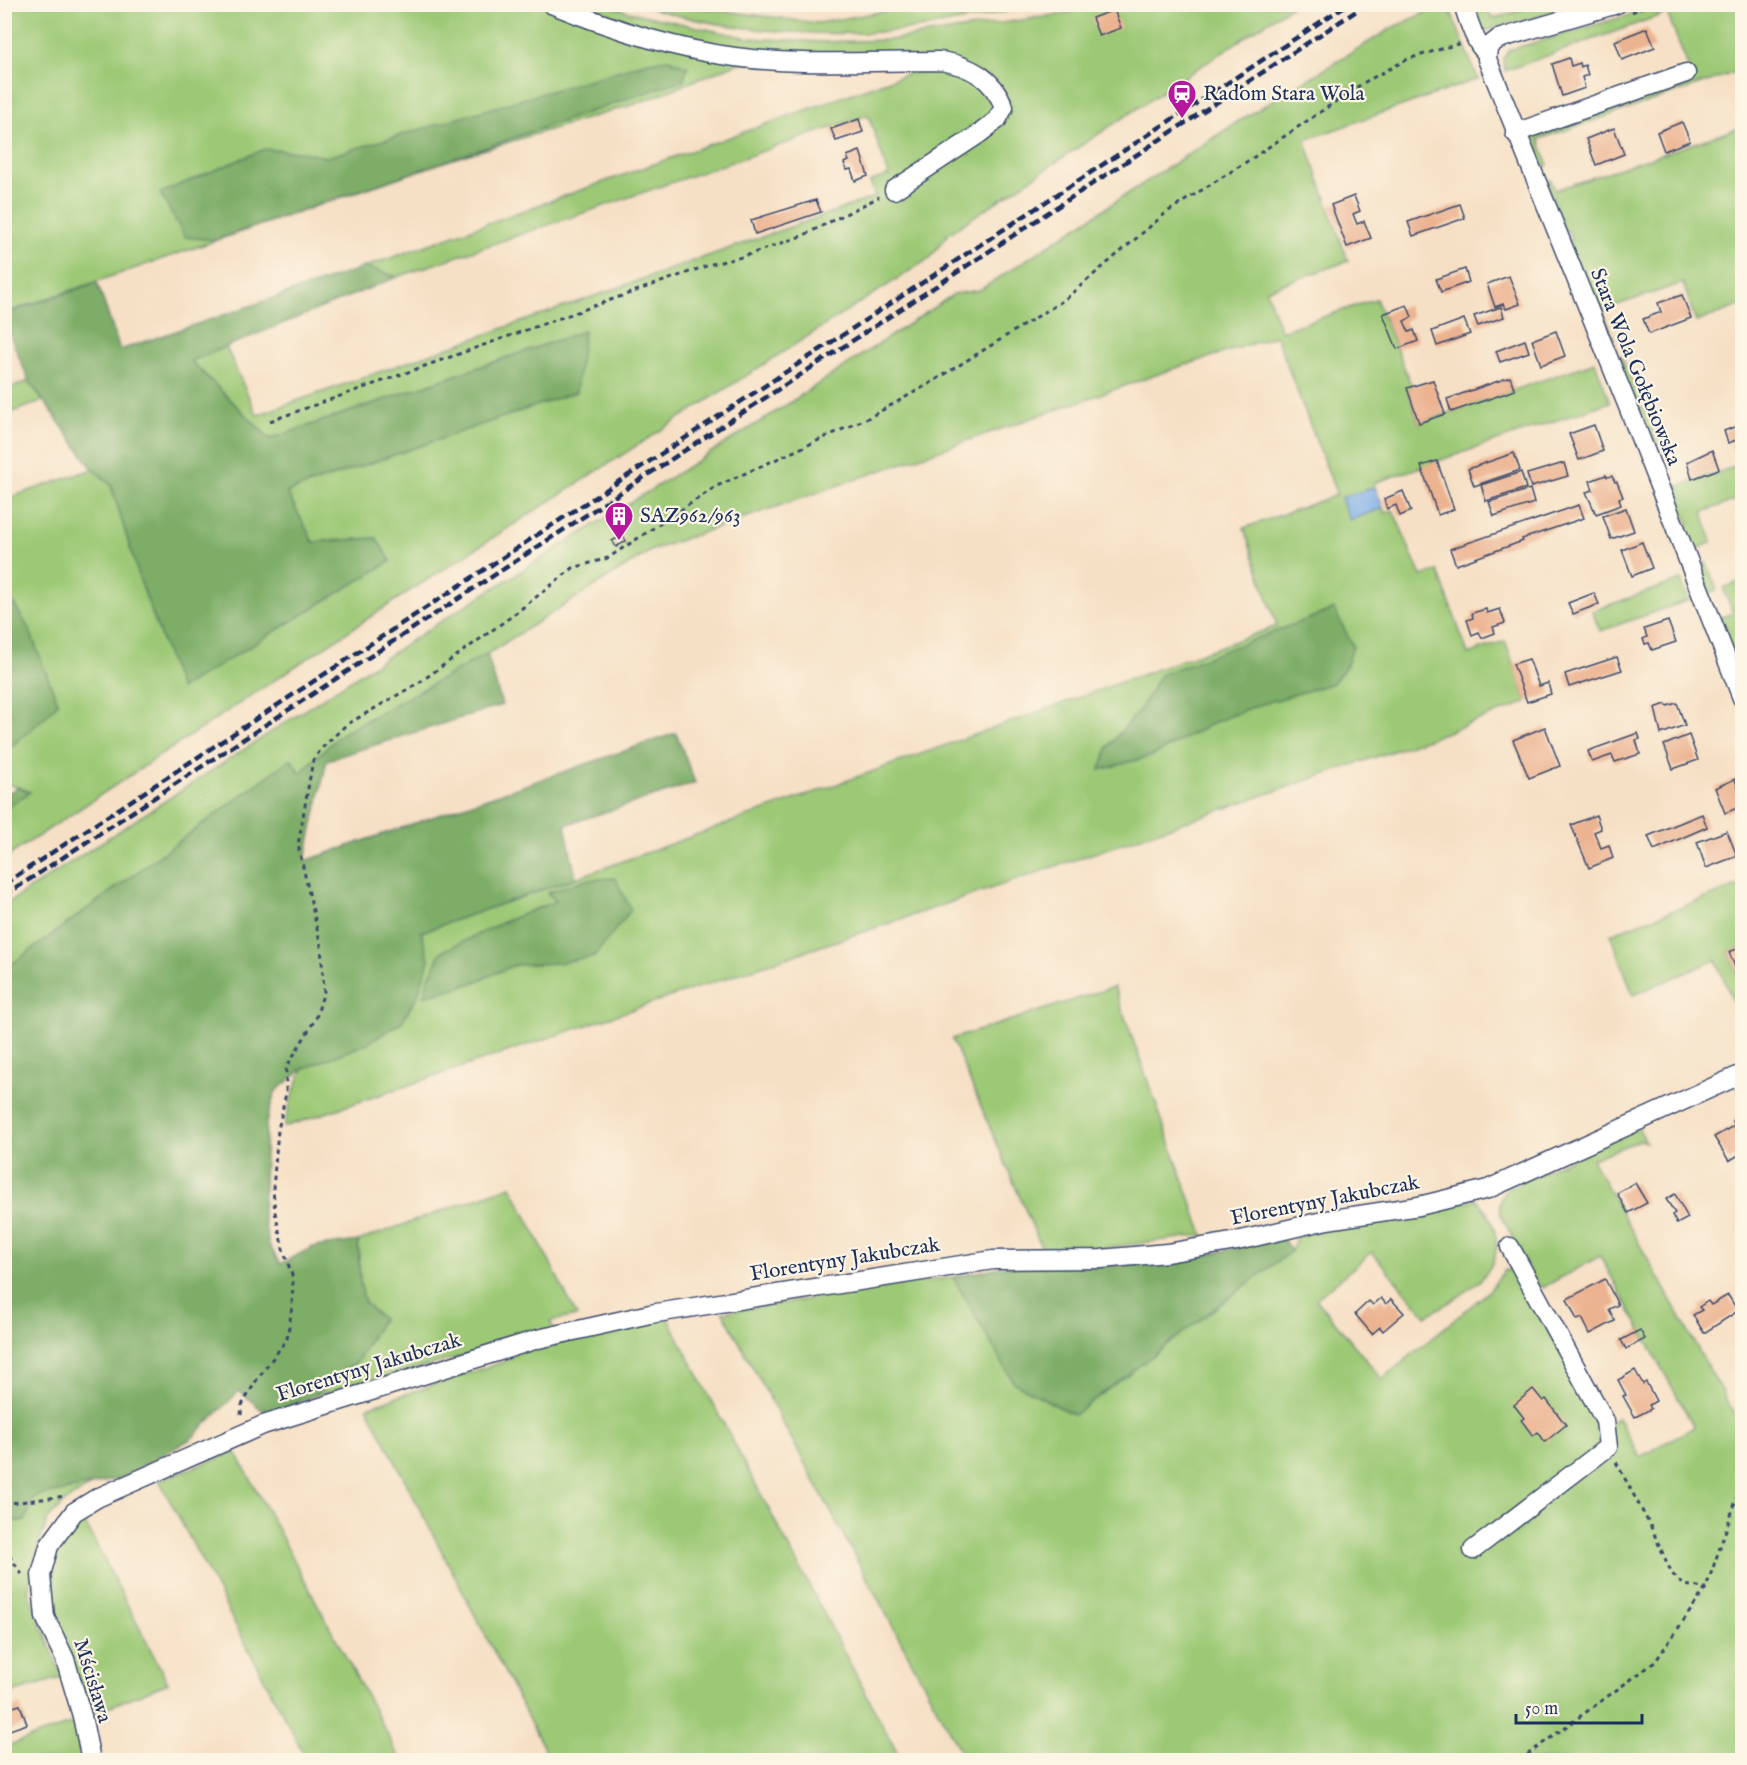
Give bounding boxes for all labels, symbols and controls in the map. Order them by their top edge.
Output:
station icon: Radom Stara Wola [1166,78,1198,120]
place label: Radom Stara Wola [1203,81,1366,108]
street label: Stara Wola Gołębiowska [1583,264,1687,470]
building icon: SAZ962/963 [603,500,635,542]
place label: SAZ962/963 [640,503,741,530]
street label: Florentyny Jakubczak [1228,1169,1422,1233]
street label: Florentyny Jakubczak [748,1232,943,1288]
street label: Florentyny Jakubczak [273,1327,465,1409]
street label: Mścisława [66,1636,118,1727]
scale bar [1516,1687,1642,1725]
text: 50 m [1525,1698,1558,1721]

